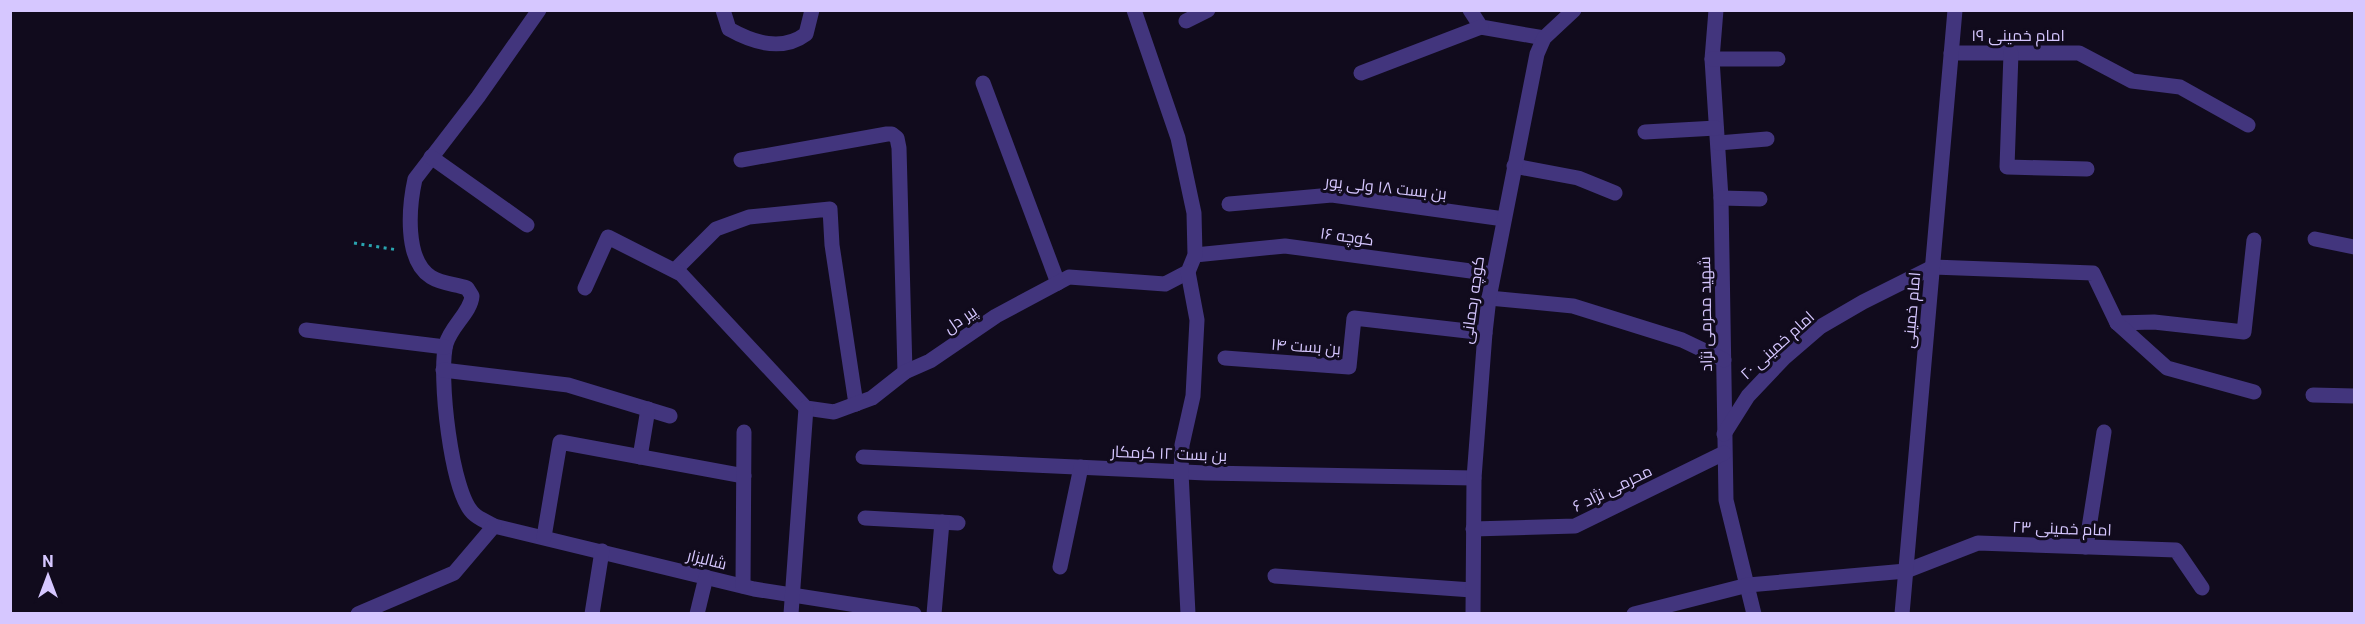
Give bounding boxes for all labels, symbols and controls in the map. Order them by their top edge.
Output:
street label: امام خمینی ۱۹ [1971,26,2065,47]
street label: بن بست ۱۸ ولی پور [1323,172,1448,205]
street label: کوچه ۱۶ [1319,223,1375,252]
street label: کوچه رحمانی [1457,255,1490,345]
street label: شهید محرمی نژاد [1695,256,1717,372]
street label: امام خمینی [1899,271,1926,349]
street label: پیر دل [940,301,982,339]
street label: امام خمینی ۲۰ [1736,307,1820,385]
street label: بن بست ۱۴ [1270,335,1342,359]
street label: بن بست ۱۲ کرمکار [1109,442,1227,466]
street label: محرمی نژاد ۶ [1569,461,1655,517]
street label: امام خمینی ۲۳ [2012,517,2112,542]
street label: شالیزار [684,545,729,574]
north arrow [18,546,78,606]
text: N [42,552,54,571]

